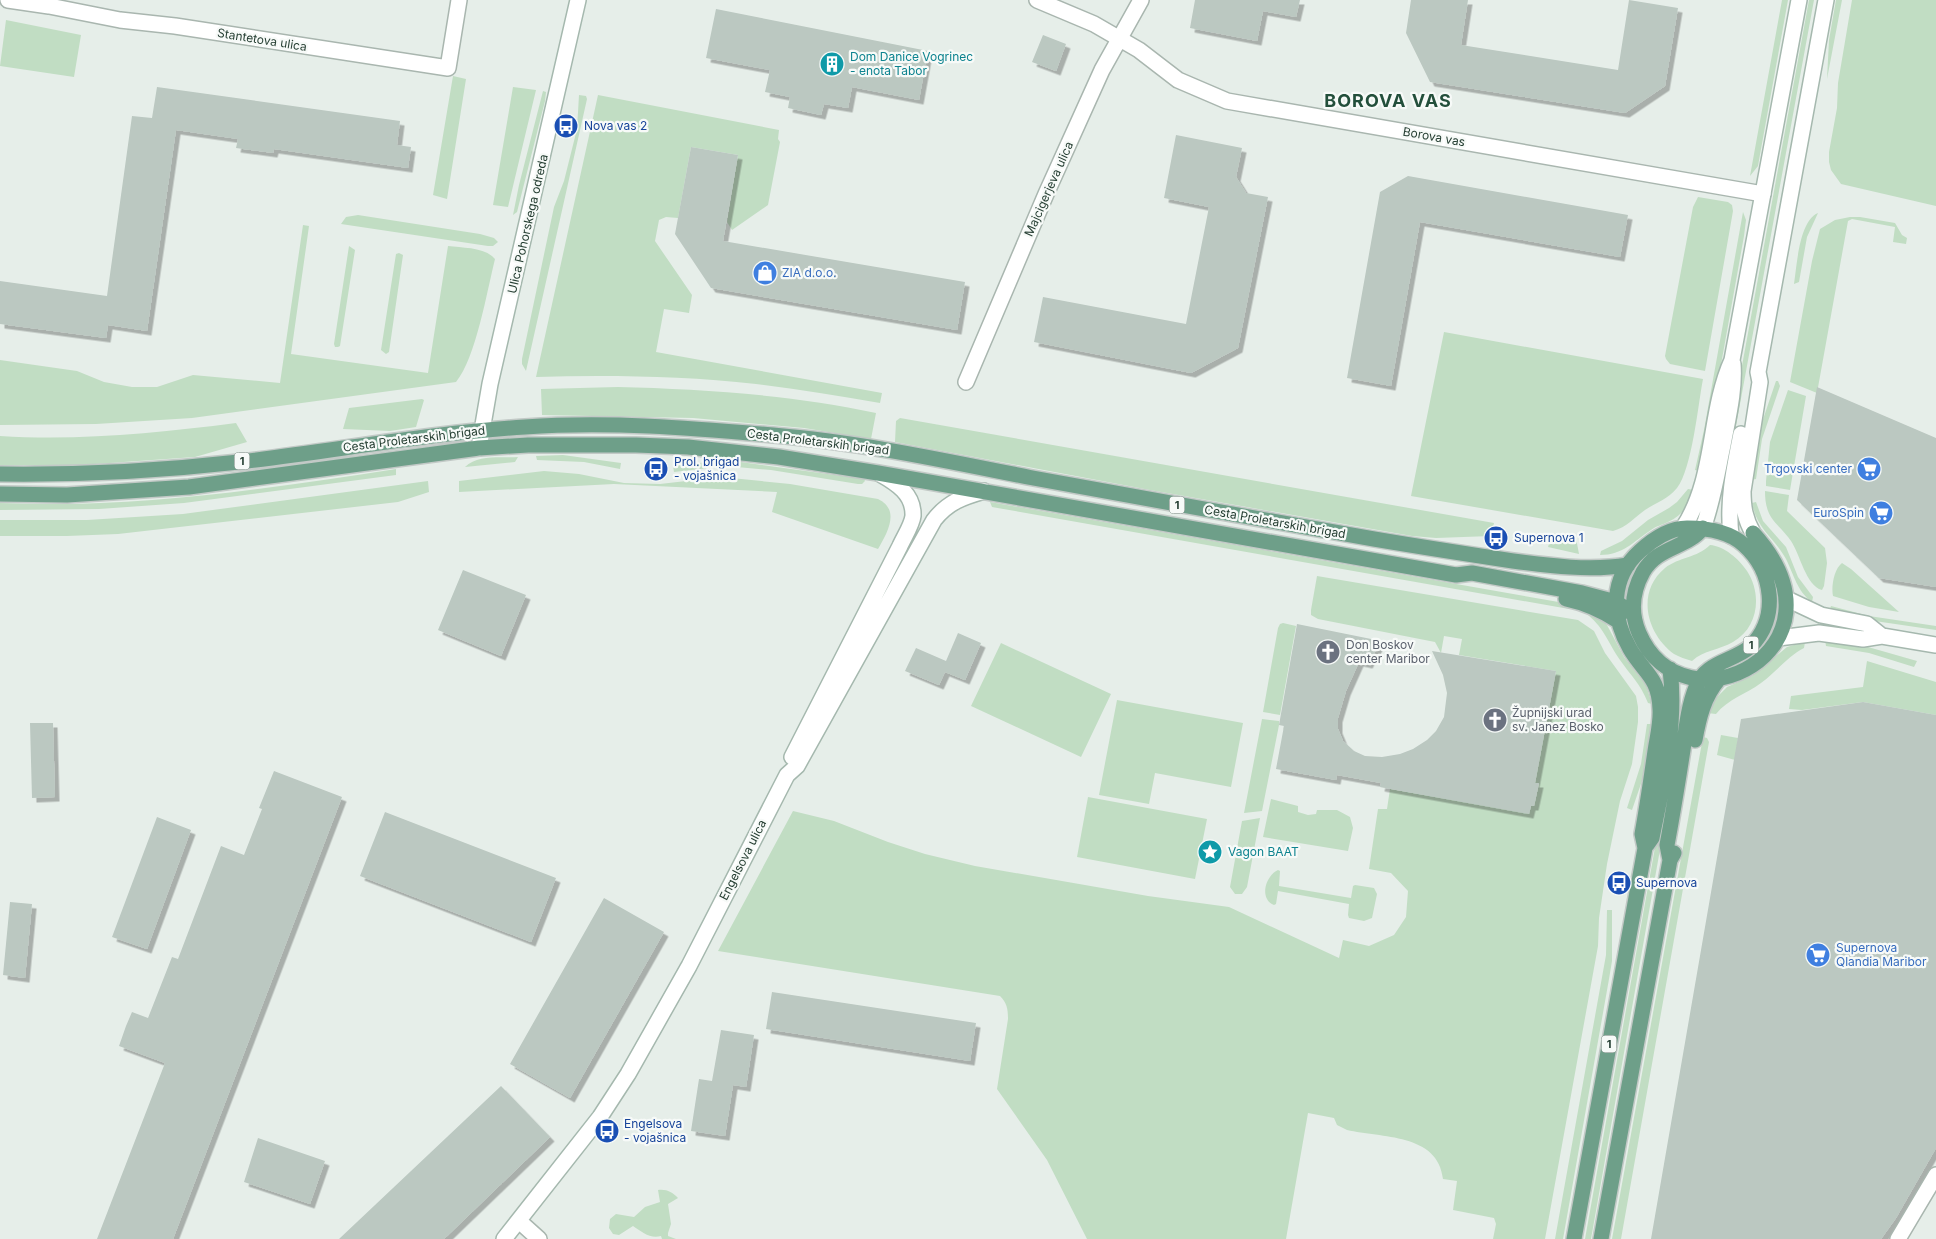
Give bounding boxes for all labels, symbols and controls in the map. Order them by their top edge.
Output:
street label: Stantetova ulica [216,25,308,54]
place label: Dom Danice Vogrinec - enota Tabor [850,49,973,78]
building icon: Dom Danice Vogrinec - enota Tabor [819,51,845,77]
district label: BOROVA VAS [1324,90,1452,111]
bus stop icon: Nova vas 2 [553,113,579,139]
place label: Nova vas 2 [584,118,647,133]
street label: Borova vas [1402,124,1466,149]
street label: Majcigerjeva ulica [1021,139,1076,239]
street label: Ulica Pohorskega odreda [504,153,551,295]
shop icon: ZIA d.o.o. [752,260,778,286]
place label: ZIA d.o.o. [782,265,837,280]
street label: Cesta Proletarskih brigad [342,422,486,455]
street label: Cesta Proletarskih brigad [746,425,890,458]
road number: 1 [234,452,250,470]
place label: Prol. brigad - vojašnica [674,454,739,483]
bus stop icon: Prol. brigad - vojašnica [643,456,669,482]
supermarket icon: Trgovski center [1856,456,1882,482]
place label: Trgovski center [1764,461,1852,476]
road number: 1 [1170,496,1184,514]
supermarket icon: EuroSpin [1868,500,1894,526]
street label: Cesta Proletarskih brigad [1203,502,1347,541]
place label: EuroSpin [1813,505,1864,520]
bus stop icon: Supernova 1 [1483,525,1509,551]
place label: Supernova 1 [1514,530,1584,545]
road number: 1 [1744,636,1758,654]
place label: Don Boskov center Maribor [1346,637,1430,666]
church icon: Don Boskov center Maribor [1315,639,1341,665]
place label: Župnijski urad sv. Janez Bosko [1512,705,1604,734]
church icon: Župnijski urad sv. Janez Bosko [1482,707,1508,733]
street label: Engelsova ulica [716,817,769,903]
place icon: Vagon BAAT [1197,839,1223,865]
place label: Vagon BAAT [1228,844,1299,859]
bus stop icon: Supernova [1606,870,1632,896]
place label: Supernova [1636,875,1697,890]
place label: Supernova Qlandia Maribor [1836,940,1927,969]
supermarket icon: Supernova Qlandia Maribor [1805,942,1831,968]
road number: 1 [1602,1036,1616,1052]
place label: Engelsova - vojašnica [624,1116,686,1145]
bus stop icon: Engelsova - vojašnica [594,1118,620,1144]

